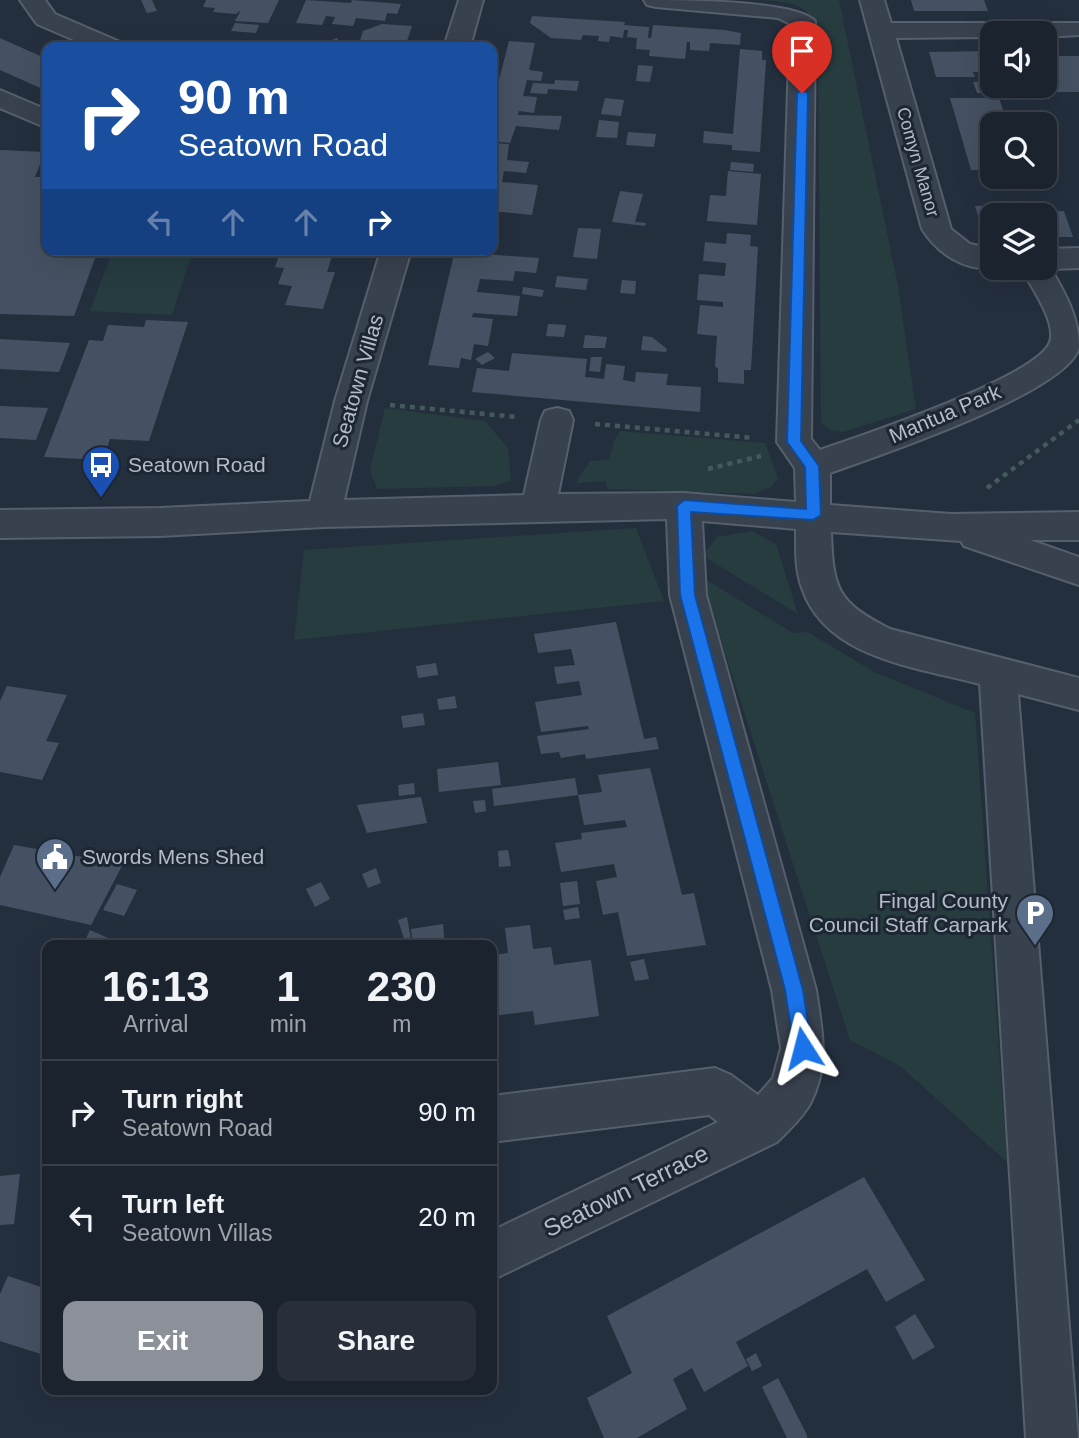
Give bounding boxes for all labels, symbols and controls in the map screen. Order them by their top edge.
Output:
pin [772,21,832,93]
map controls [980,21,1057,280]
button: sound [980,21,1057,98]
icon: arrive [783,32,821,70]
icon: right [63,70,154,161]
text: 90 m [178,70,290,124]
street label: Comyn Manor [893,105,943,219]
button: search [980,112,1057,189]
text: Seatown Road [178,127,388,163]
icon: left [141,203,179,241]
icon: ahead [214,203,252,241]
icon: ahead [287,203,325,241]
icon: right [360,203,398,241]
button: layers [980,203,1057,280]
street label: Seatown Villas [328,312,388,450]
street label: Mantua Park [886,379,1005,447]
bus stop icon: Seatown Road [80,444,122,499]
place label: Seatown Road [128,453,266,476]
public building icon: Swords Mens Shed [34,836,76,891]
place label: Swords Mens Shed [82,845,264,868]
place label: Fingal County Council Staff Carpark [809,889,1008,936]
parking icon: Fingal County Council Staff Carpark [1014,892,1056,947]
text: 16:13 [102,963,210,1010]
text: 1 [276,963,300,1010]
text: 230 [367,963,437,1010]
text: Arrival [123,1011,188,1037]
text: min [270,1011,307,1037]
text: m [392,1011,411,1037]
position arrow [766,1011,840,1085]
text: Turn right [122,1084,243,1114]
icon: right [63,1094,101,1132]
text: 90 m [418,1097,476,1127]
text: Seatown Road [122,1115,273,1141]
street label: Seatown Terrace [539,1139,712,1242]
text: Turn left [122,1189,224,1219]
icon: left [63,1199,101,1237]
text: 20 m [418,1202,476,1232]
text: Seatown Villas [122,1220,272,1246]
button: Exit [63,1301,263,1381]
button: Share [277,1301,476,1381]

